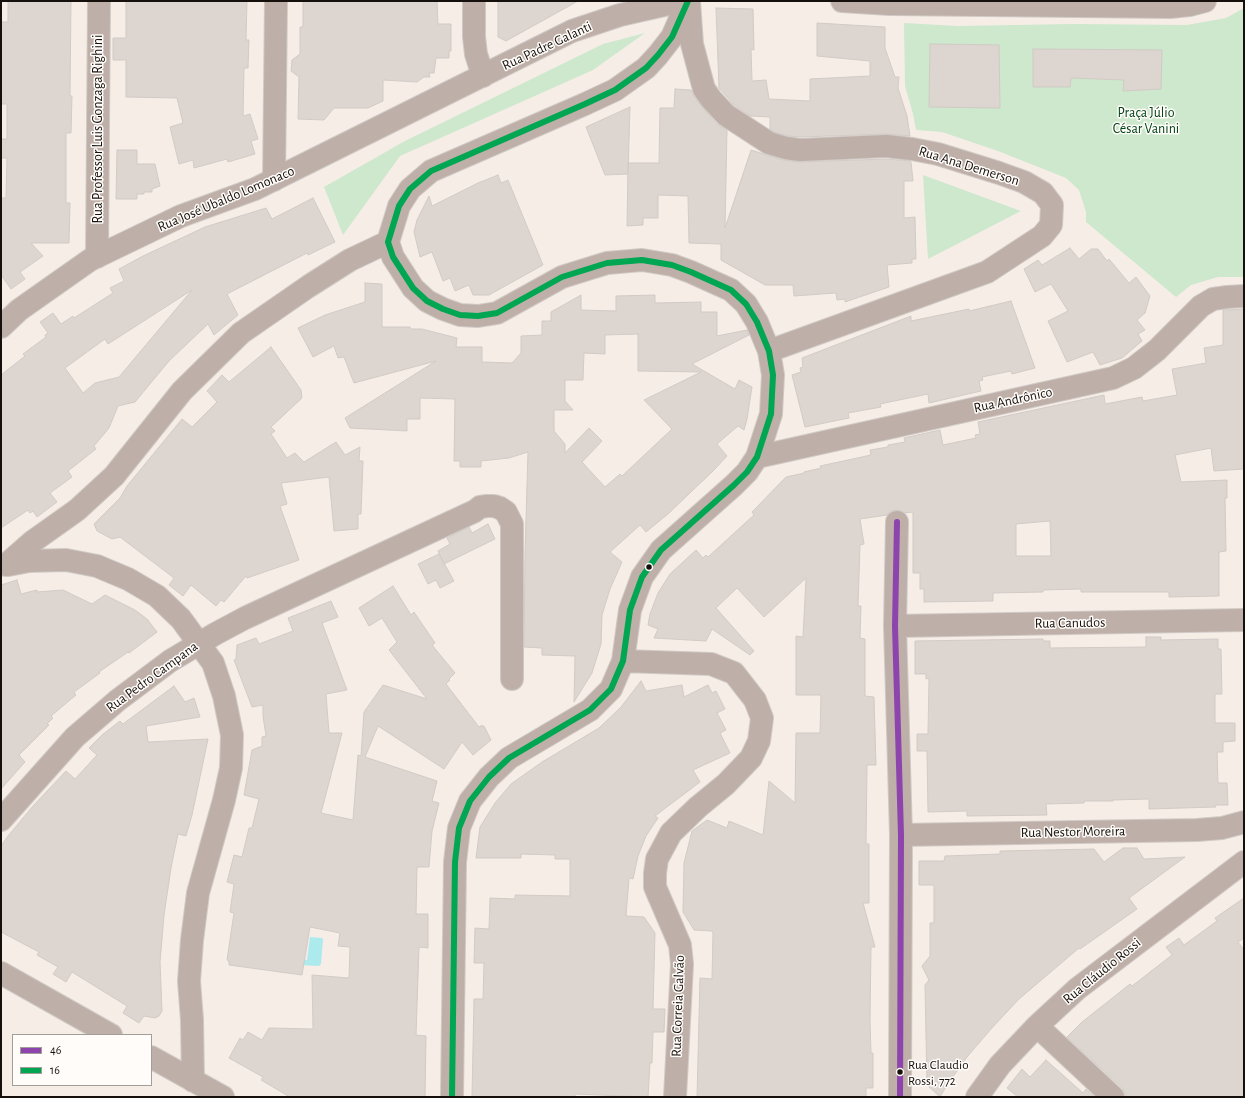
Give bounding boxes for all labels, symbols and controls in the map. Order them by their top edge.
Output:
street label: Rua Padre Galanti [500,18,594,74]
street label: Rua Professor Luis Gonzaga Righini [90,35,106,223]
park label: Praça Júlio César Vanini [1113,105,1179,138]
street label: Rua Ana Demerson [917,143,1021,189]
street label: Rua José Ubaldo Lomonaco [155,163,297,235]
street label: Rua Andrônico [972,383,1054,417]
unlabelled marker [644,562,654,572]
street label: Rua Canudos [1035,614,1105,632]
street label: Rua Pedro Campana [103,638,201,716]
street label: Rua Nestor Moreira [1020,823,1126,841]
street label: Rua Cláudio Rossi [1060,934,1144,1008]
street label: Rua Correia Galvão [668,955,688,1057]
legend [12,1034,152,1086]
text: 46 [50,1044,61,1056]
place label: Rua Claudio Rossi, 772 [908,1057,969,1088]
text: 16 [50,1064,60,1076]
marker: Rua Claudio Rossi, 772 [895,1067,905,1077]

